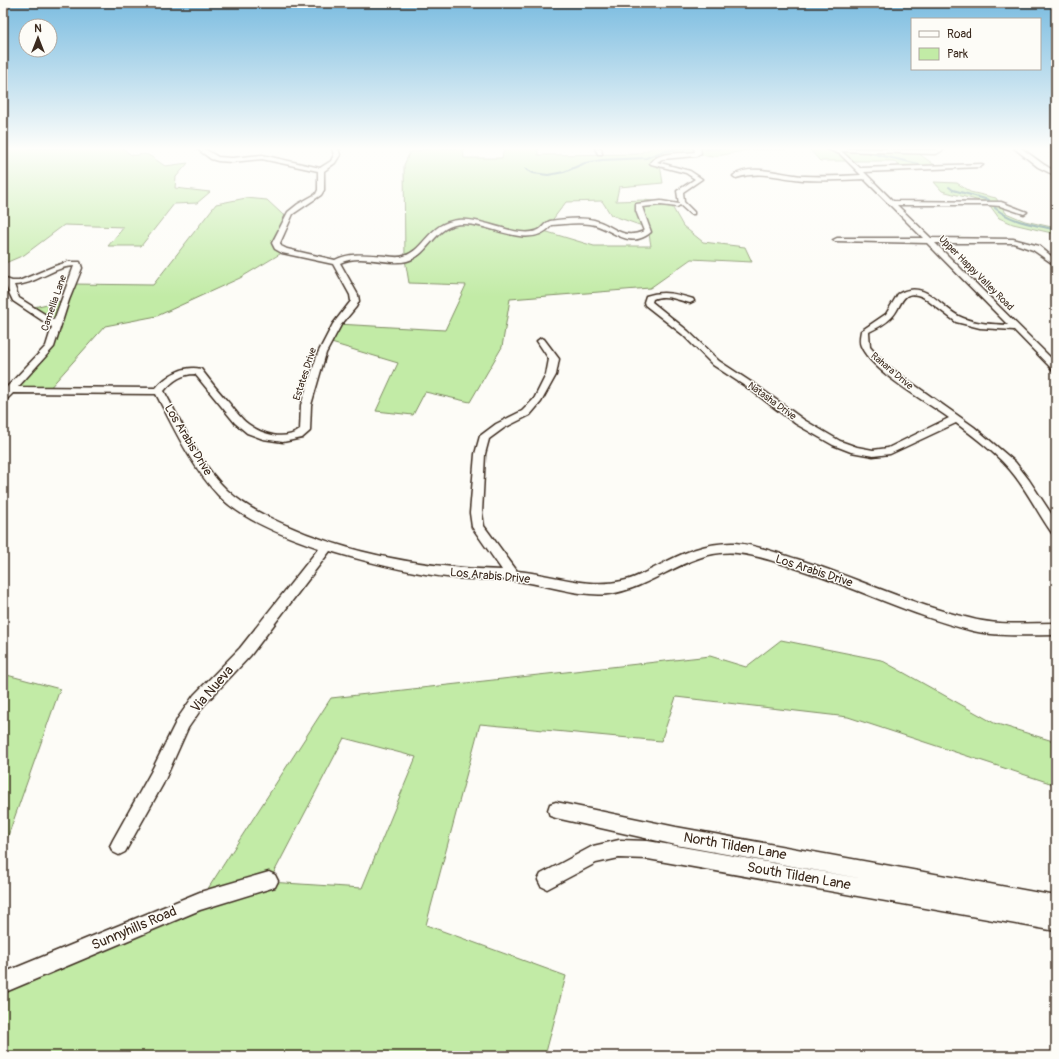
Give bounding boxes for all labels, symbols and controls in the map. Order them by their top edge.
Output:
north arrow [18,18,58,58]
legend [911,18,1041,70]
text: N [34,22,42,35]
text: Road [947,27,972,42]
text: Park [947,47,968,62]
street label: Upper Happy Valley Road [936,233,1016,313]
street label: Camellia Lane [39,273,69,333]
street label: Estates Drive [291,346,319,402]
street label: Rahara Drive [868,350,916,392]
street label: Natasha Drive [745,379,799,423]
street label: Los Arabis Drive [161,402,215,478]
street label: Los Arabis Drive [773,551,855,591]
street label: Los Arabis Drive [449,565,531,587]
street label: Via Nueva [187,662,237,716]
street label: North Tilden Lane [682,829,788,863]
street label: South Tilden Lane [746,859,852,893]
street label: Sunnyhills Road [89,902,179,954]

